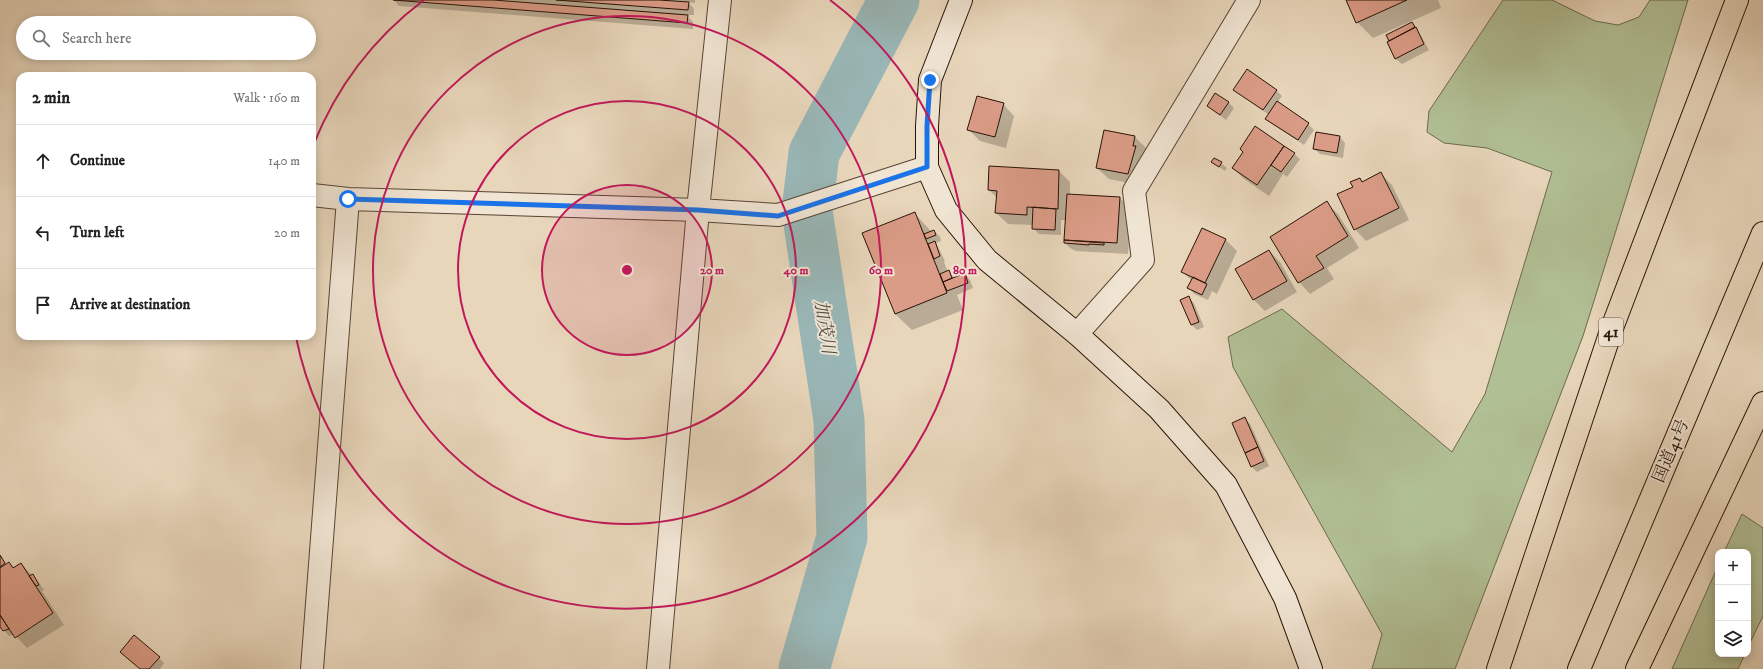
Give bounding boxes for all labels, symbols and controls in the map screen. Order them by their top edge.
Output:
search box [16,16,316,60]
icon: search [30,27,52,49]
text: Search here [62,29,131,48]
route end [921,71,939,89]
text: 2 min [32,87,70,109]
text: Walk · 160 m [233,90,300,106]
icon: ahead [32,150,54,172]
text: Continue [70,151,125,170]
text: 140 m [268,153,300,169]
route start [339,190,357,208]
icon: left [32,222,54,244]
text: Turn left [70,223,124,242]
text: 20 m [274,225,300,241]
centre of rings [620,263,634,277]
text: 20 m [700,263,724,278]
text: 40 m [783,263,808,278]
text: 60 m [869,263,893,278]
text: 80 m [953,263,977,278]
icon: arrive [32,294,54,316]
text: Arrive at destination [70,295,190,314]
water label: 加茂川 [809,299,839,357]
road number: 41 [1599,318,1623,346]
street label: 国道41号 [1648,416,1694,486]
map controls [1715,549,1751,657]
button: + [1715,549,1751,585]
button: − [1715,585,1751,621]
button: layers [1715,621,1751,657]

